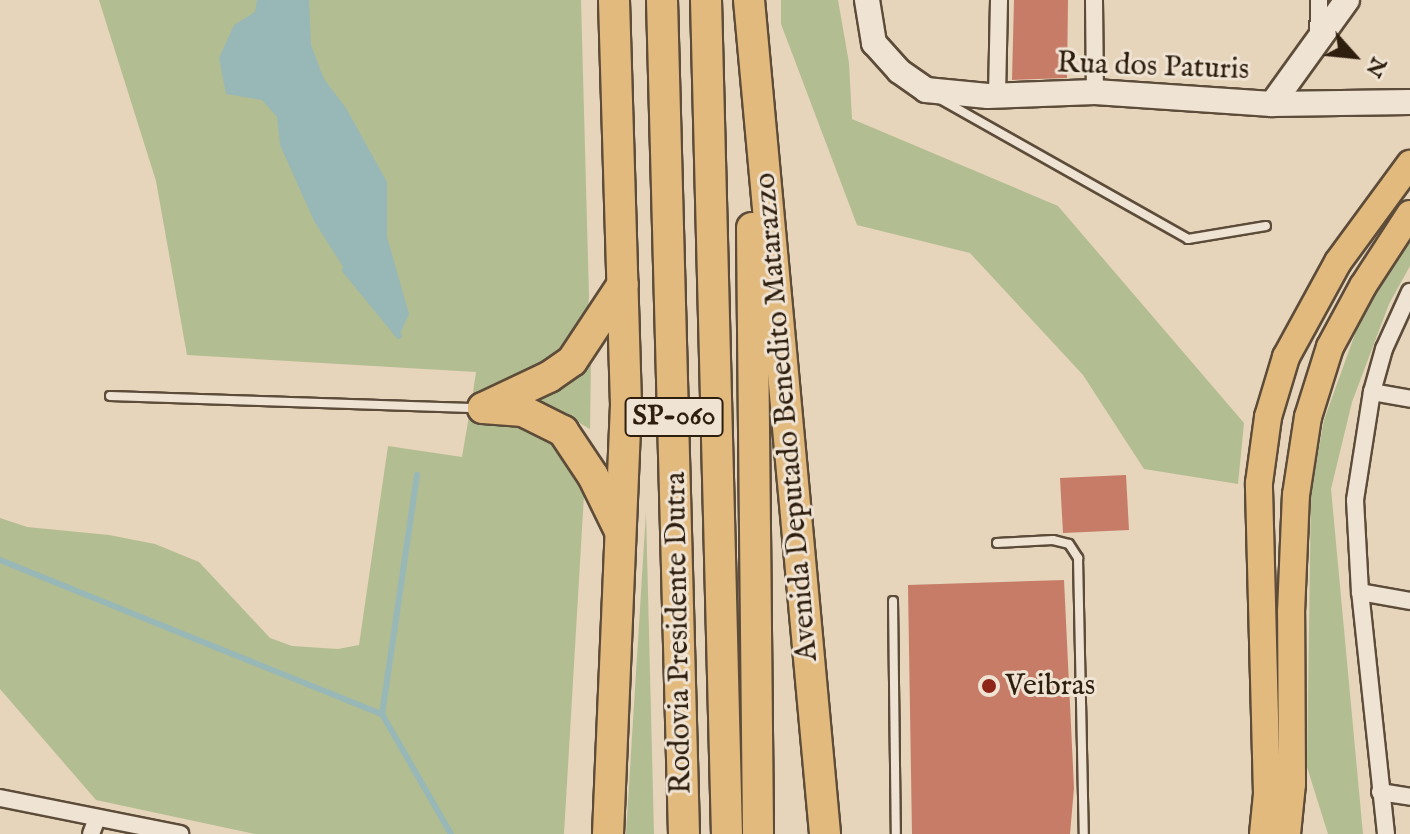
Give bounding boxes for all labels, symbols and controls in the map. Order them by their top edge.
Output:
north arrow [1314,16,1394,96]
street label: Rua dos Paturis [1056,46,1250,88]
text: N [1359,52,1392,82]
street label: Avenida Deputado Benedito Matarazzo [748,171,826,663]
road number: SP-060 [624,393,724,441]
street label: Rodovia Presidente Dutra [658,472,700,794]
place label: Veibras [1005,668,1095,704]
marker: Veibras [980,677,998,695]

